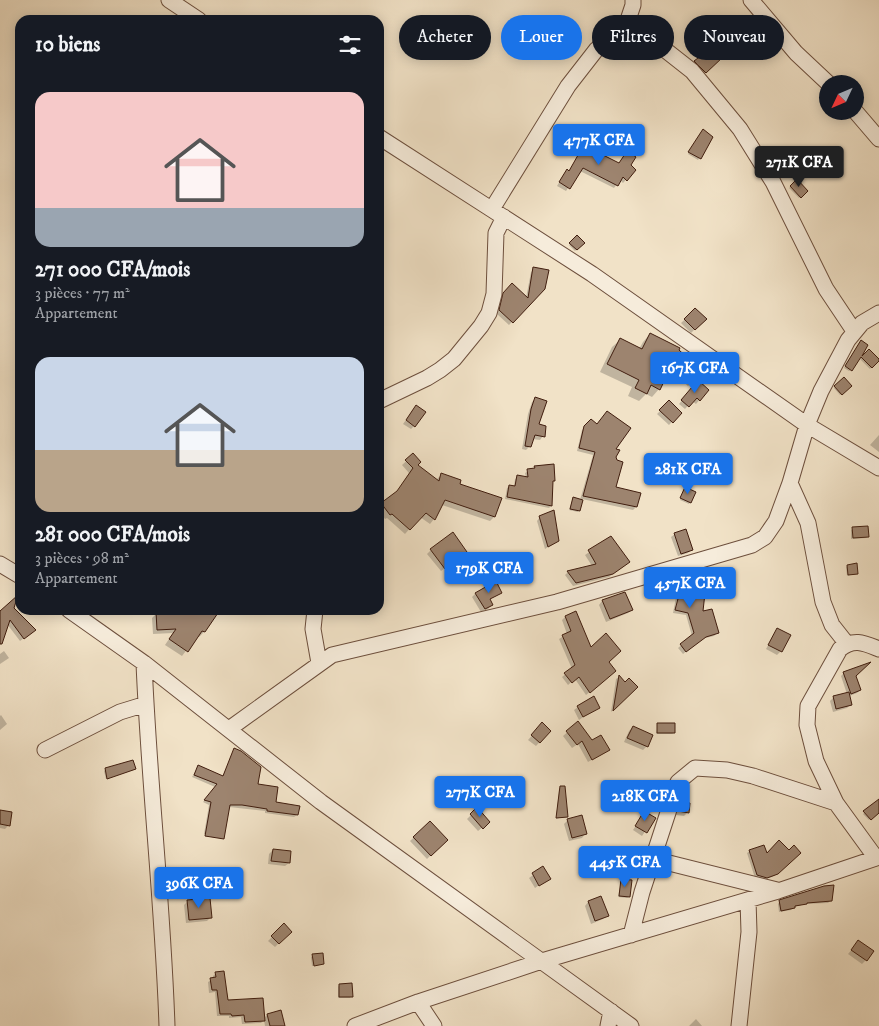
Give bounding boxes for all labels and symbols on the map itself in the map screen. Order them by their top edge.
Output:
north arrow [819,75,864,120]
pin: 477K CFA [547,124,651,166]
pin: 271K CFA [747,146,851,188]
pin: 167K CFA [643,352,747,394]
pin: 281K CFA [636,452,740,495]
pin: 179K CFA [437,552,541,594]
pin: 457K CFA [638,566,742,609]
pin: 277K CFA [428,776,532,818]
pin: 218K CFA [593,780,697,822]
pin: 445K CFA [573,846,677,888]
pin: 396K CFA [147,866,251,909]

